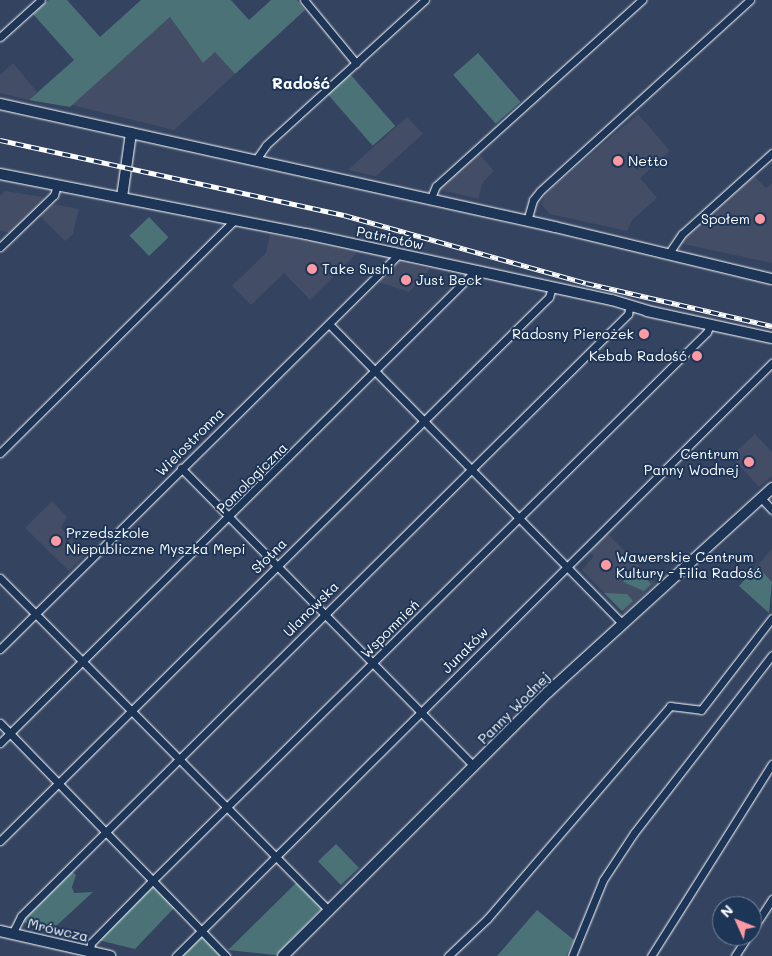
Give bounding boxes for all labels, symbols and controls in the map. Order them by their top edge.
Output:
district label: Radość [272,73,330,93]
place label: Netto [628,153,668,169]
marker: Netto [612,155,624,167]
place label: Społem [701,211,750,227]
marker: Społem [754,213,766,225]
street label: Patriotów [355,223,425,253]
place label: Take Sushi [322,261,394,277]
marker: Take Sushi [306,263,318,275]
place label: Just Beck [416,272,482,288]
marker: Just Beck [400,274,412,286]
place label: Radosny Pierożek [512,326,634,342]
marker: Radosny Pierożek [638,328,650,340]
place label: Kebab Radość [589,348,687,364]
marker: Kebab Radość [691,350,703,362]
street label: Wielostronna [152,404,228,480]
street label: Pomologiczna [213,439,291,517]
place label: Centrum Panny Wodnej [644,446,739,478]
marker: Centrum Panny Wodnej [743,456,755,468]
place label: Przedszkole Niepubliczne Myszka Mepi [66,525,246,558]
marker: Przedszkole Niepubliczne Myszka Mepi [50,535,62,547]
street label: Słotna [248,535,290,577]
place label: Wawerskie Centrum Kultury - Filia Radość [616,549,762,582]
marker: Wawerskie Centrum Kultury - Filia Radość [600,559,612,571]
street label: Ulanowska [280,578,342,640]
street label: Wspomnień [357,596,423,662]
street label: Junaków [438,623,492,677]
street label: Panny Wodnej [474,668,554,748]
north arrow [712,896,762,946]
text: N [716,901,737,921]
street label: Mrówcza [26,915,90,945]

